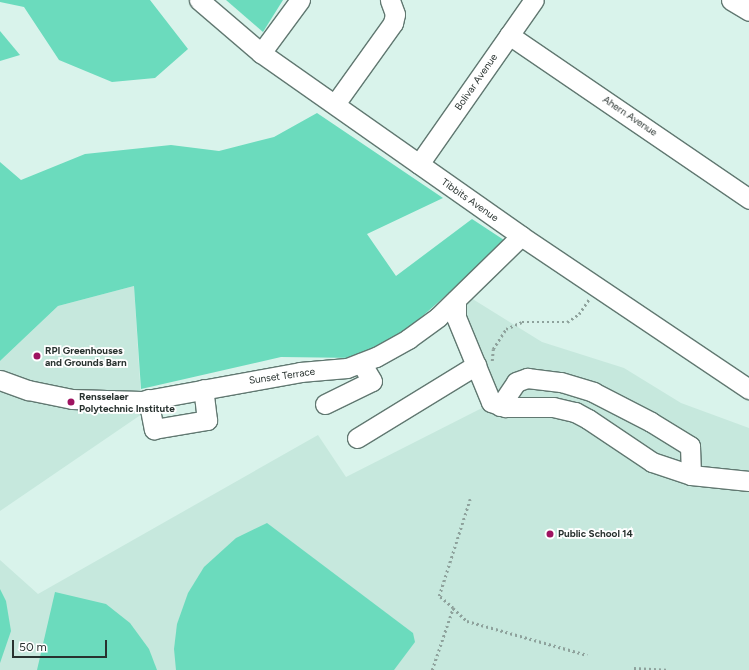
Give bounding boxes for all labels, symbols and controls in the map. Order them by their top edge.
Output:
street label: Bolivar Avenue [452,51,500,113]
street label: Ahern Avenue [601,93,659,139]
street label: Tibbits Avenue [439,176,501,224]
place label: RPI Greenhouses and Grounds Barn [45,344,127,368]
marker: RPI Greenhouses and Grounds Barn [32,351,42,361]
street label: Sunset Terrace [248,365,316,387]
place label: Rensselaer Polytechnic Institute [79,390,175,414]
marker: Rensselaer Polytechnic Institute [66,397,76,407]
place label: Public School 14 [558,528,633,540]
marker: Public School 14 [545,529,555,539]
scale bar [14,632,109,658]
text: 50 m [19,640,47,654]

